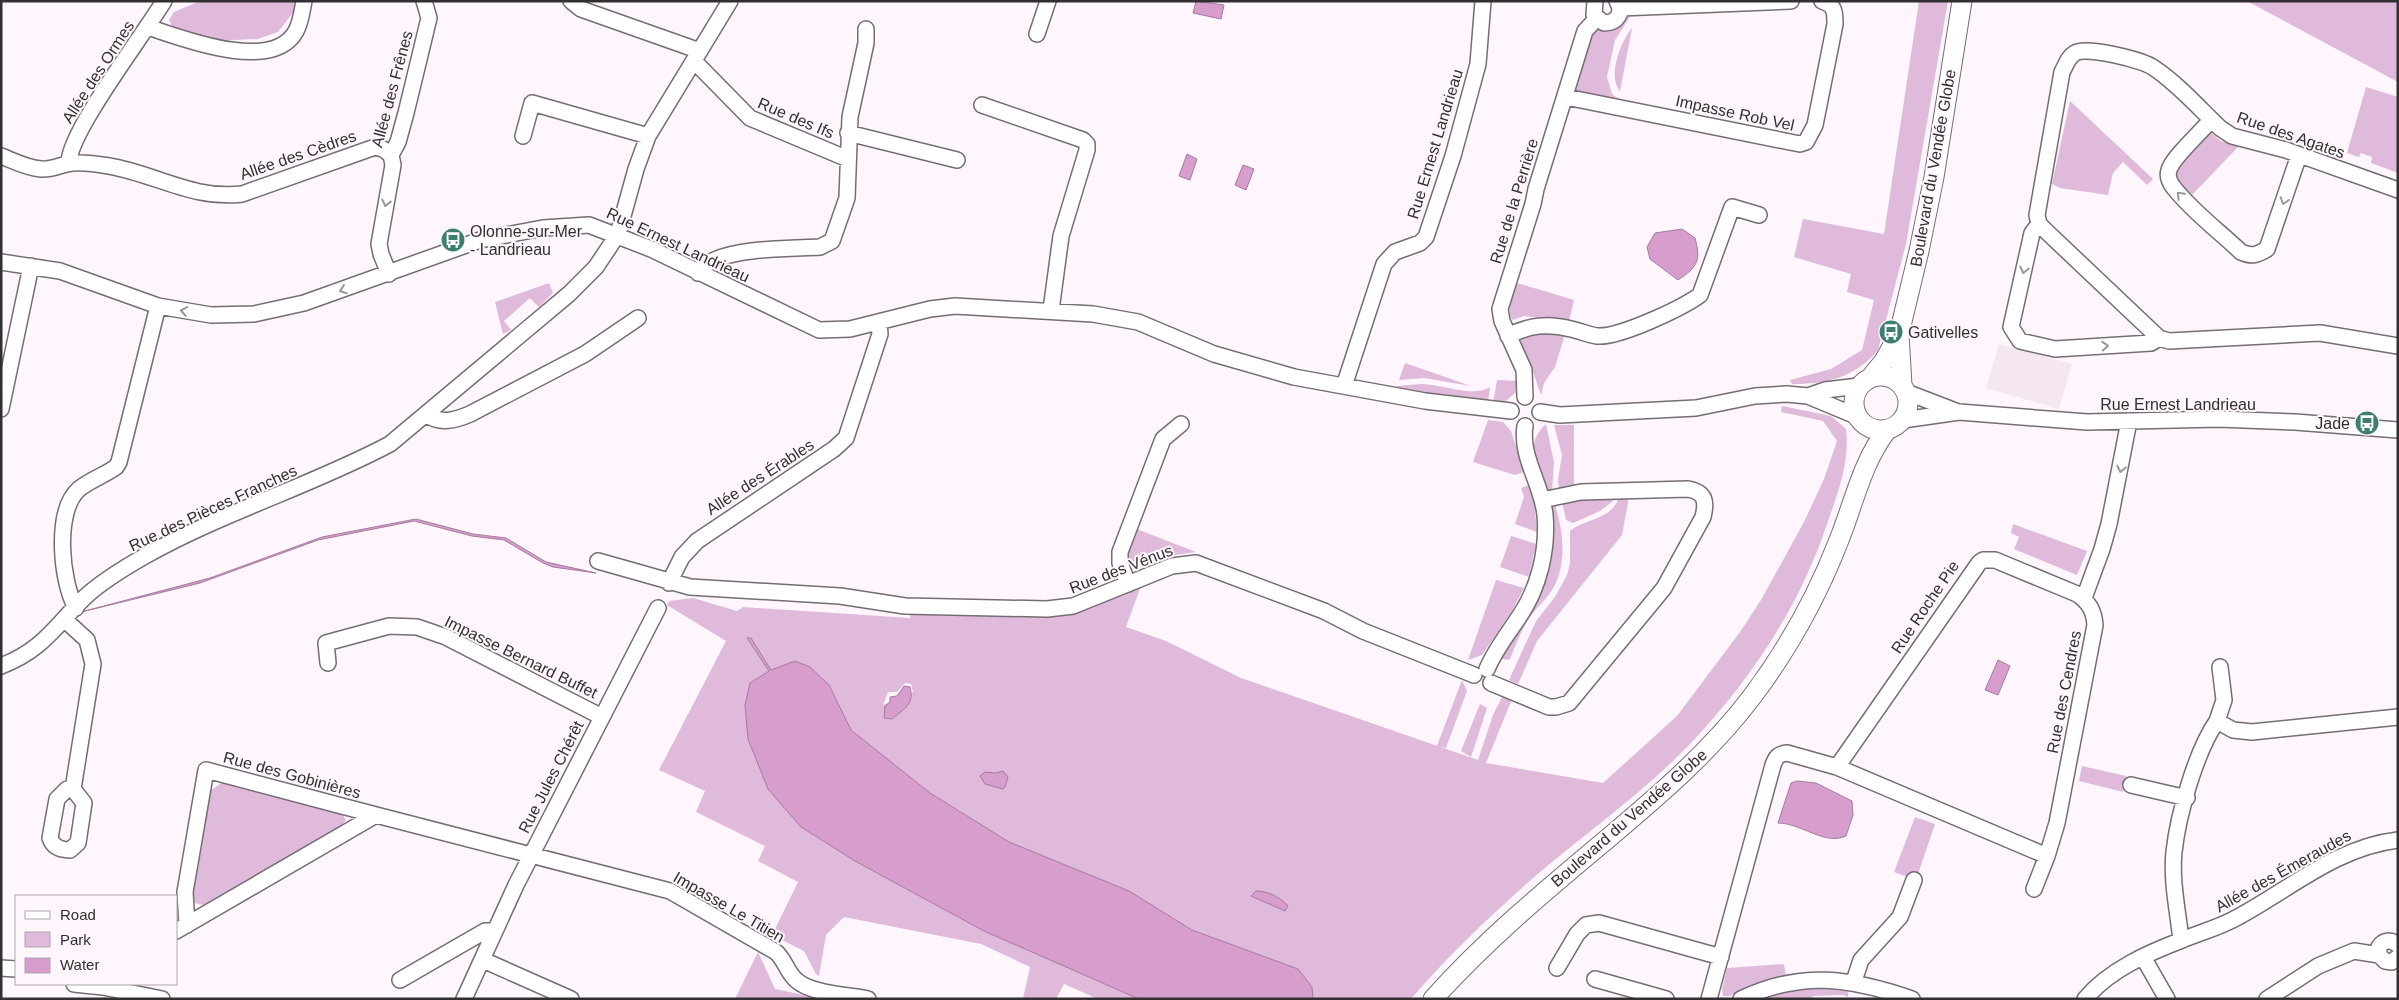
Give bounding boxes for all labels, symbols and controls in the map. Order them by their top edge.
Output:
street label: Allée des Ormes [59,18,137,126]
street label: Allée des Frênes [368,29,416,149]
street label: Rue Ernest Landrieau [1404,67,1466,221]
street label: Boulevard du Vendée Globe [1907,68,1959,268]
street label: Impasse Rob Vel [1674,92,1796,134]
street label: Rue des Ifs [755,94,837,142]
street label: Rue des Agates [2235,109,2347,161]
street label: Allée des Cèdres [238,127,358,183]
street label: Rue de la Perrière [1487,136,1541,266]
one-way arrow [2177,192,2186,201]
one-way arrow [2279,197,2289,205]
one-way arrow [382,198,392,207]
street label: Rue Ernest Landrieau [604,204,752,286]
place label: Olonne-sur-Mer - Landrieau [470,223,583,258]
bus stop icon: Olonne-sur-Mer - Landrieau [440,227,466,253]
one-way arrow [2019,265,2030,274]
one-way arrow [339,284,348,294]
one-way arrow [180,306,189,316]
bus stop icon: Gativelles [1878,319,1904,345]
place label: Gativelles [1908,324,1978,341]
one-way arrow [2102,341,2110,352]
street label: Rue Ernest Landrieau [2100,396,2256,413]
bus stop icon: Jade [2354,410,2380,436]
place label: Jade [2315,415,2350,432]
street label: Allée des Érables [703,435,817,518]
street label: Rue des Pièces Franches [126,462,300,554]
one-way arrow [2116,465,2127,474]
street label: Rue des Vénus [1067,541,1175,597]
street label: Rue Roche Pie [1888,558,1962,656]
street label: Impasse Bernard Buffet [442,613,601,702]
street label: Rue des Cendres [2044,629,2084,755]
street label: Rue Jules Chérêt [515,718,587,836]
street label: Boulevard du Vendée Globe [1548,746,1710,890]
street label: Rue des Gobinières [221,748,363,802]
street label: Allée des Émeraudes [2212,826,2354,915]
street label: Impasse Le Titien [670,868,788,946]
legend [15,895,178,985]
text: Road [60,906,96,923]
text: Park [60,931,91,948]
text: Water [60,956,99,973]

